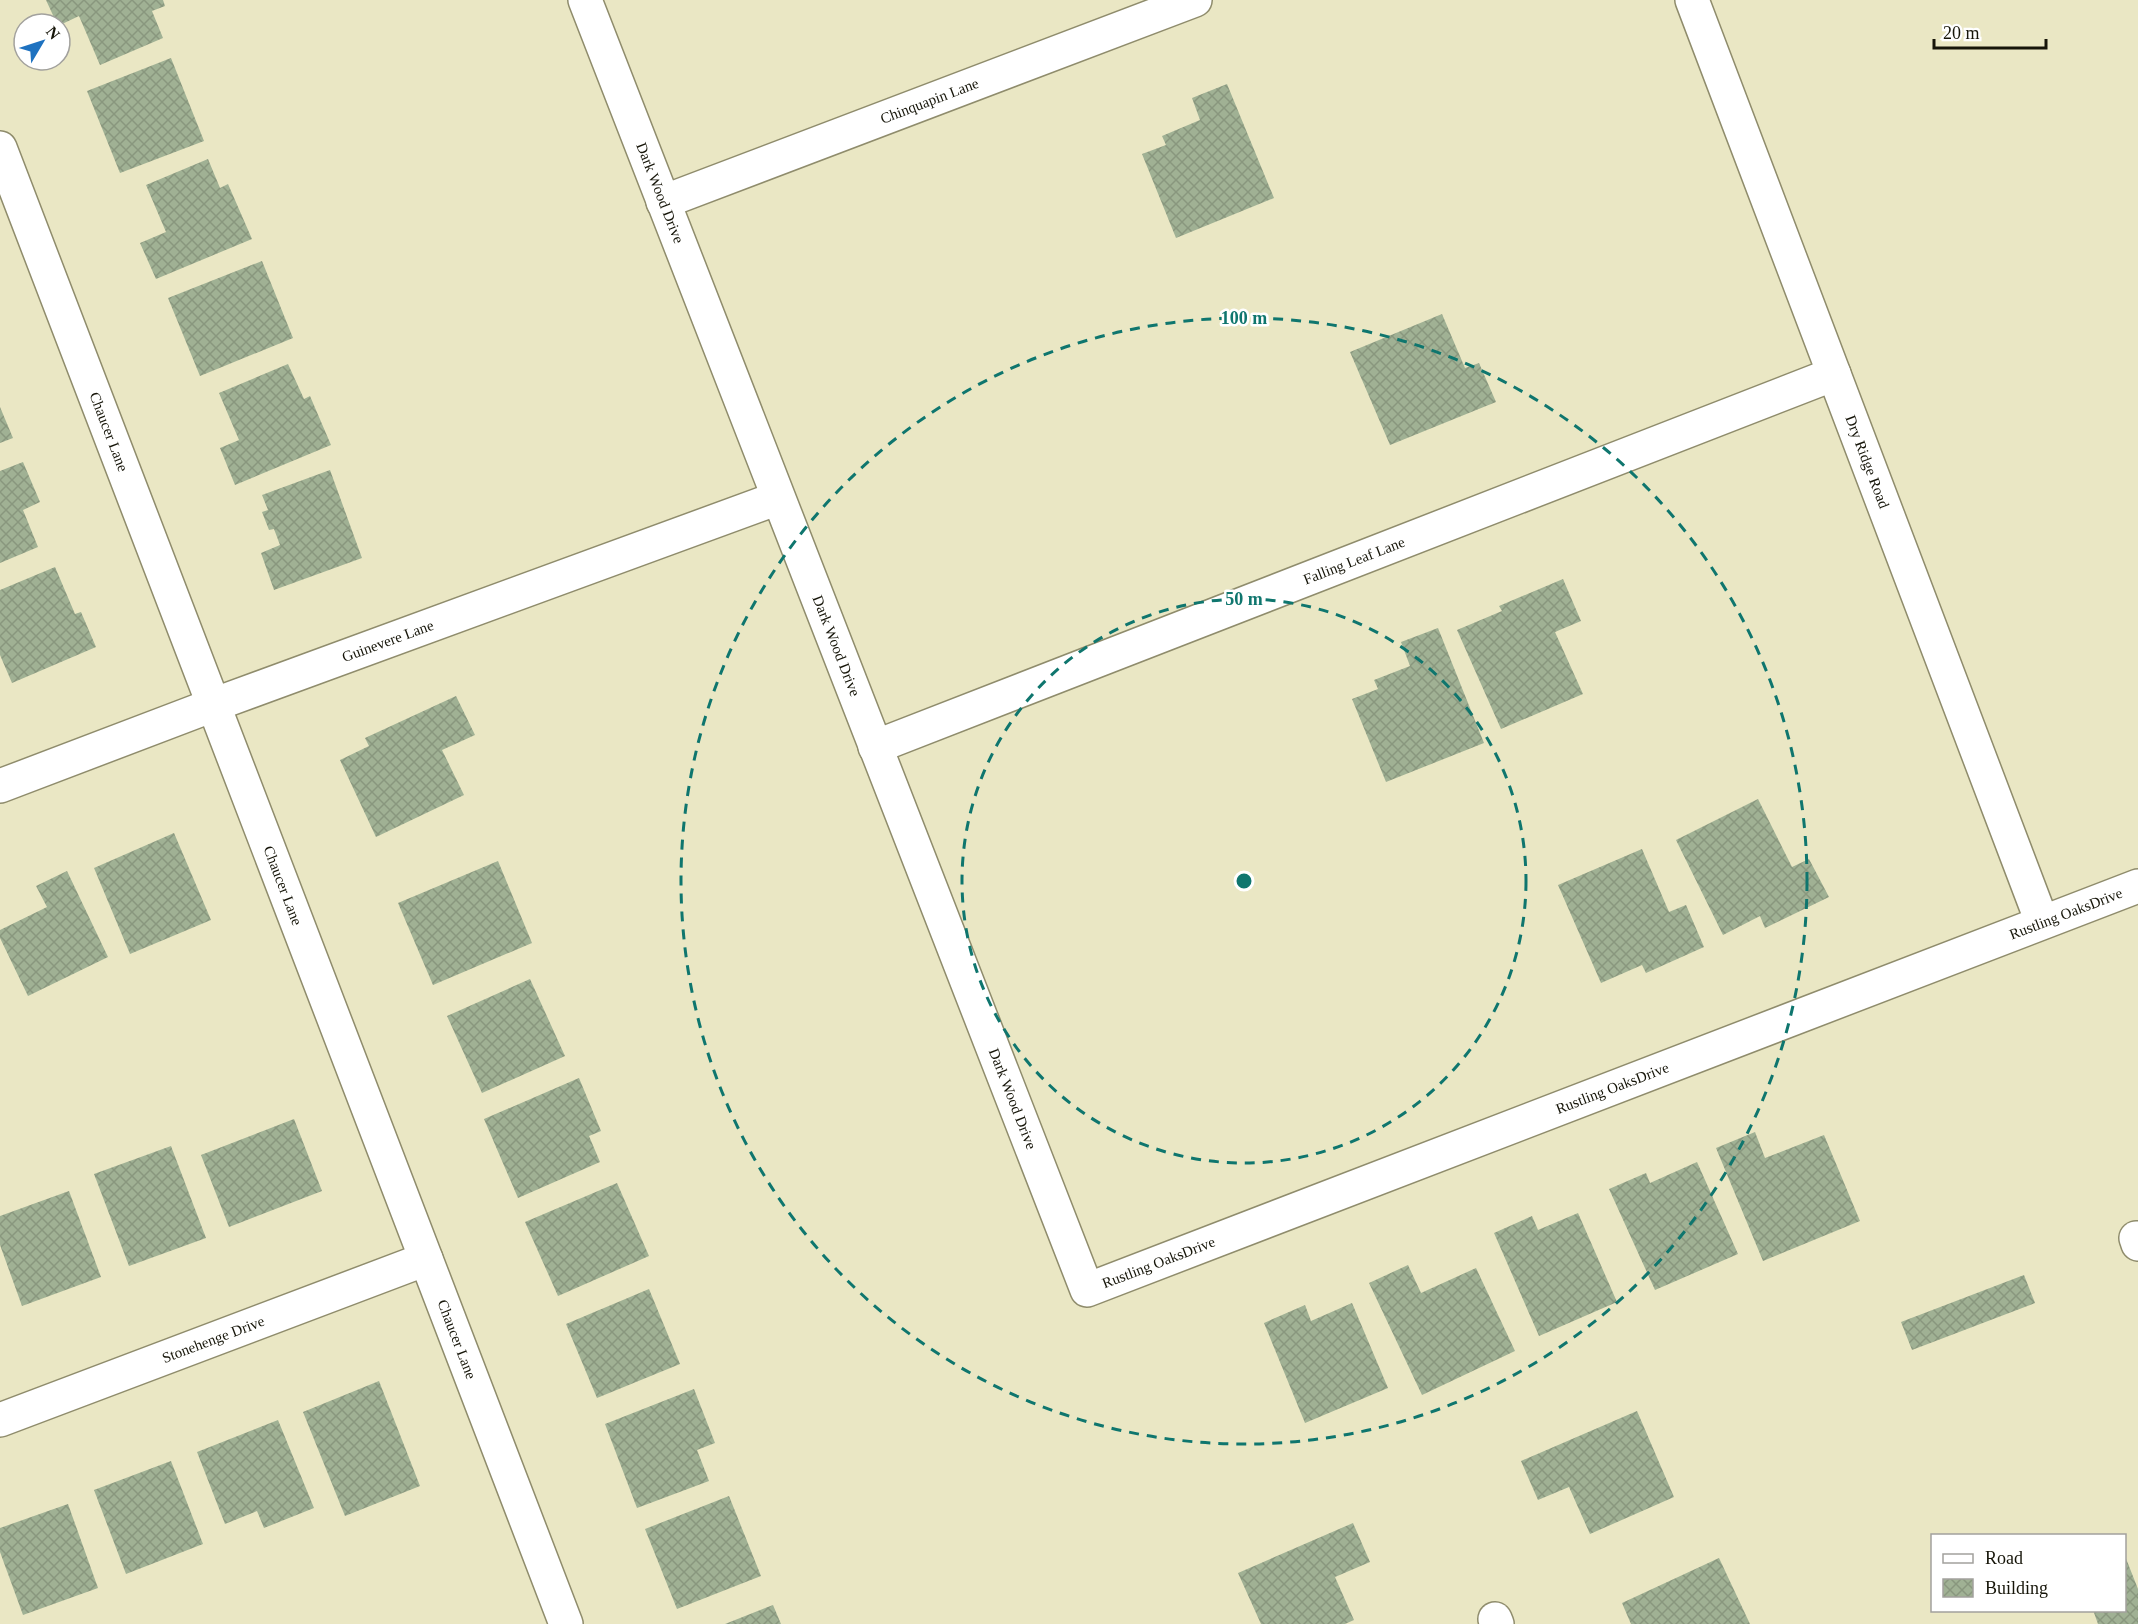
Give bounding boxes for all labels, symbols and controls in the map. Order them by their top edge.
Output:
north arrow [12,12,72,72]
scale bar [1934,12,2046,50]
text: N [43,23,64,43]
text: 20 m [1943,23,1980,43]
street label: Chinquapin Lane [878,75,981,127]
street label: Dark Wood Drive [633,140,687,246]
text: 100 m [1221,308,1267,328]
street label: Chaucer Lane [86,390,131,474]
street label: Dry Ridge Road [1842,413,1892,511]
street label: Falling Leaf Lane [1301,534,1407,588]
text: 50 m [1225,589,1263,609]
street label: Dark Wood Drive [809,593,863,699]
street label: Guinevere Lane [340,617,436,665]
street label: Chaucer Lane [260,844,305,928]
centre of rings [1234,871,1254,891]
street label: Rustling OaksDrive [2007,885,2125,943]
street label: Dark Wood Drive [986,1046,1040,1152]
street label: Rustling OaksDrive [1554,1059,1671,1117]
street label: Rustling OaksDrive [1100,1233,1218,1291]
street label: Chaucer Lane [434,1297,479,1382]
street label: Stonehenge Drive [160,1313,267,1366]
legend [1931,1534,2126,1612]
text: Road [1985,1548,2023,1568]
text: Building [1985,1578,2048,1598]

